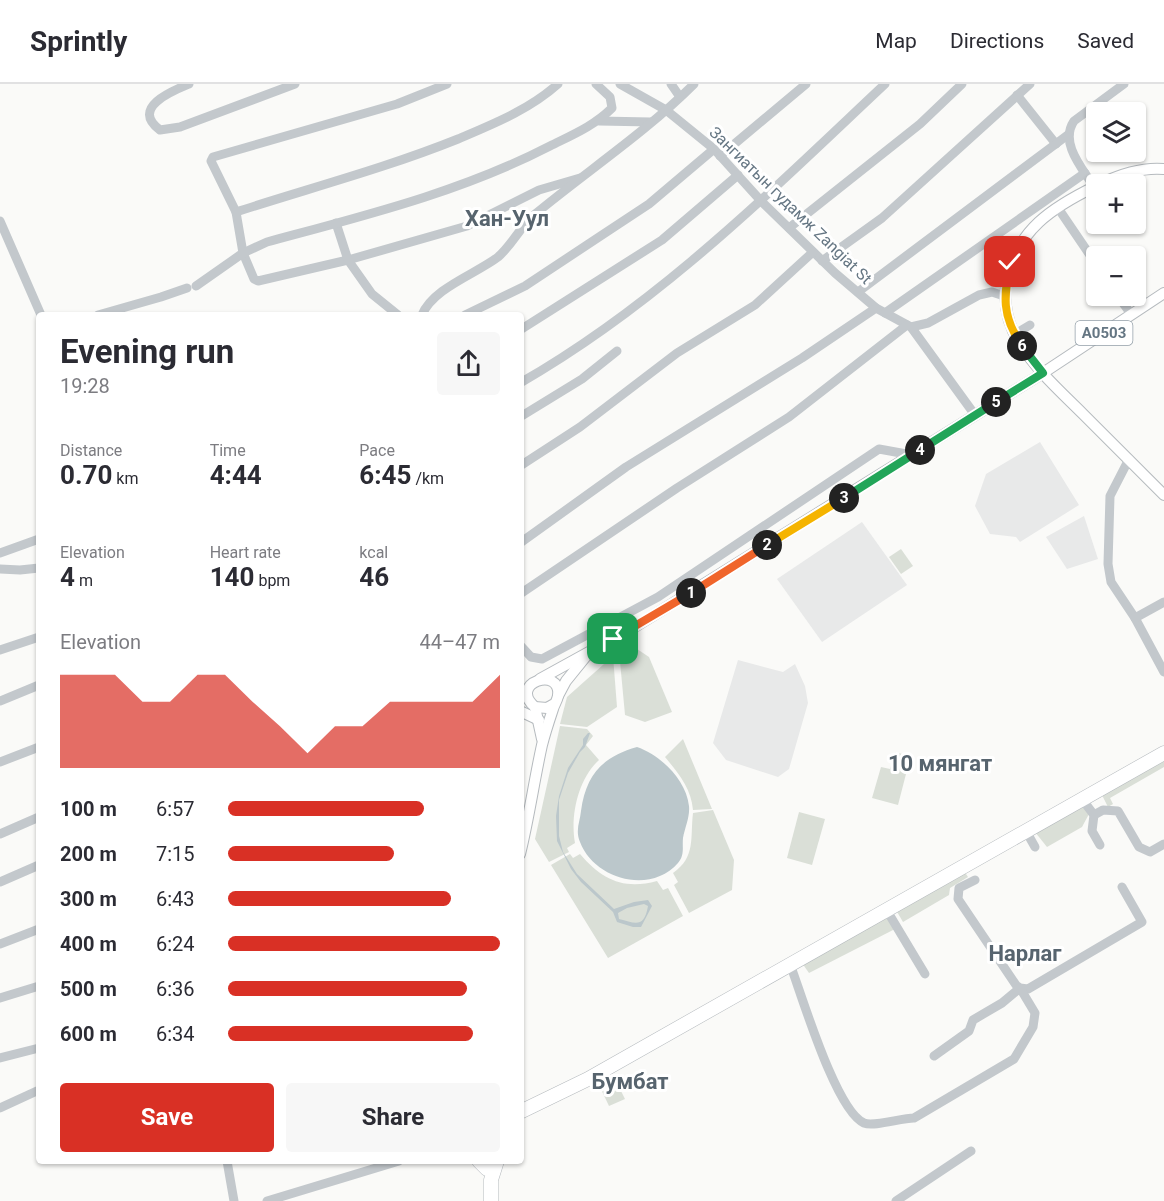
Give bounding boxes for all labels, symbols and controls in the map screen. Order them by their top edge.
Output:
text: Sprintly [30,25,127,58]
text: Map [875,29,917,53]
text: Directions [950,29,1044,53]
text: Saved [1077,29,1134,53]
map controls [1086,102,1146,306]
button: layers [1086,102,1146,162]
street label: Зангиатын гудамж Zangiat St [706,123,876,288]
button: + [1086,174,1146,234]
district label: Хан-Уул [465,206,549,231]
pin [984,236,1035,287]
icon: check [993,245,1026,278]
button: − [1086,246,1146,306]
road number: A0503 [1076,321,1132,345]
pin: 6 [1007,331,1037,361]
text: Evening run [60,332,234,371]
button: share [437,332,500,395]
text: 6 [1017,336,1027,355]
text: 19:28 [60,374,110,398]
pin: 5 [981,387,1011,417]
text: 5 [991,392,1001,411]
pin: 4 [905,435,935,465]
text: 4 [915,440,925,459]
text: Distance [60,441,122,460]
text: Time [210,441,246,460]
text: Pace [359,441,395,460]
text: 0.70 [60,460,112,490]
text: 4:44 [210,460,262,490]
text: 6:45 [359,460,411,490]
text: km [112,469,138,488]
text: /km [411,469,444,488]
pin: 3 [829,483,859,513]
text: 3 [839,488,849,507]
pin: 2 [752,530,782,560]
text: 2 [762,535,772,554]
text: Elevation [60,543,125,562]
text: Heart rate [210,543,281,562]
text: kcal [359,543,388,562]
text: 4 [60,562,75,592]
text: 140 [210,562,254,592]
text: 46 [359,562,389,592]
text: m [75,571,93,590]
text: bpm [254,571,290,590]
pin: 1 [676,578,706,608]
text: 1 [686,583,696,602]
pin [587,613,638,664]
icon: arrive [596,622,629,655]
text: Elevation [60,630,141,654]
text: 44–47 m [419,630,500,654]
district label: 10 мянгат [888,751,992,776]
text: 100 m [60,797,117,821]
text: 6:57 [156,797,195,821]
text: 200 m [60,842,117,866]
text: 7:15 [156,842,195,866]
text: 300 m [60,887,117,911]
text: 6:43 [156,887,195,911]
text: 400 m [60,932,117,956]
text: 6:24 [156,932,195,956]
district label: Нарлаг [988,941,1062,966]
text: 500 m [60,977,117,1001]
text: 6:36 [156,977,195,1001]
text: 600 m [60,1022,117,1046]
text: 6:34 [156,1022,195,1046]
district label: Бумбат [592,1069,668,1094]
button: Save [60,1083,274,1152]
button: Share [286,1083,500,1152]

